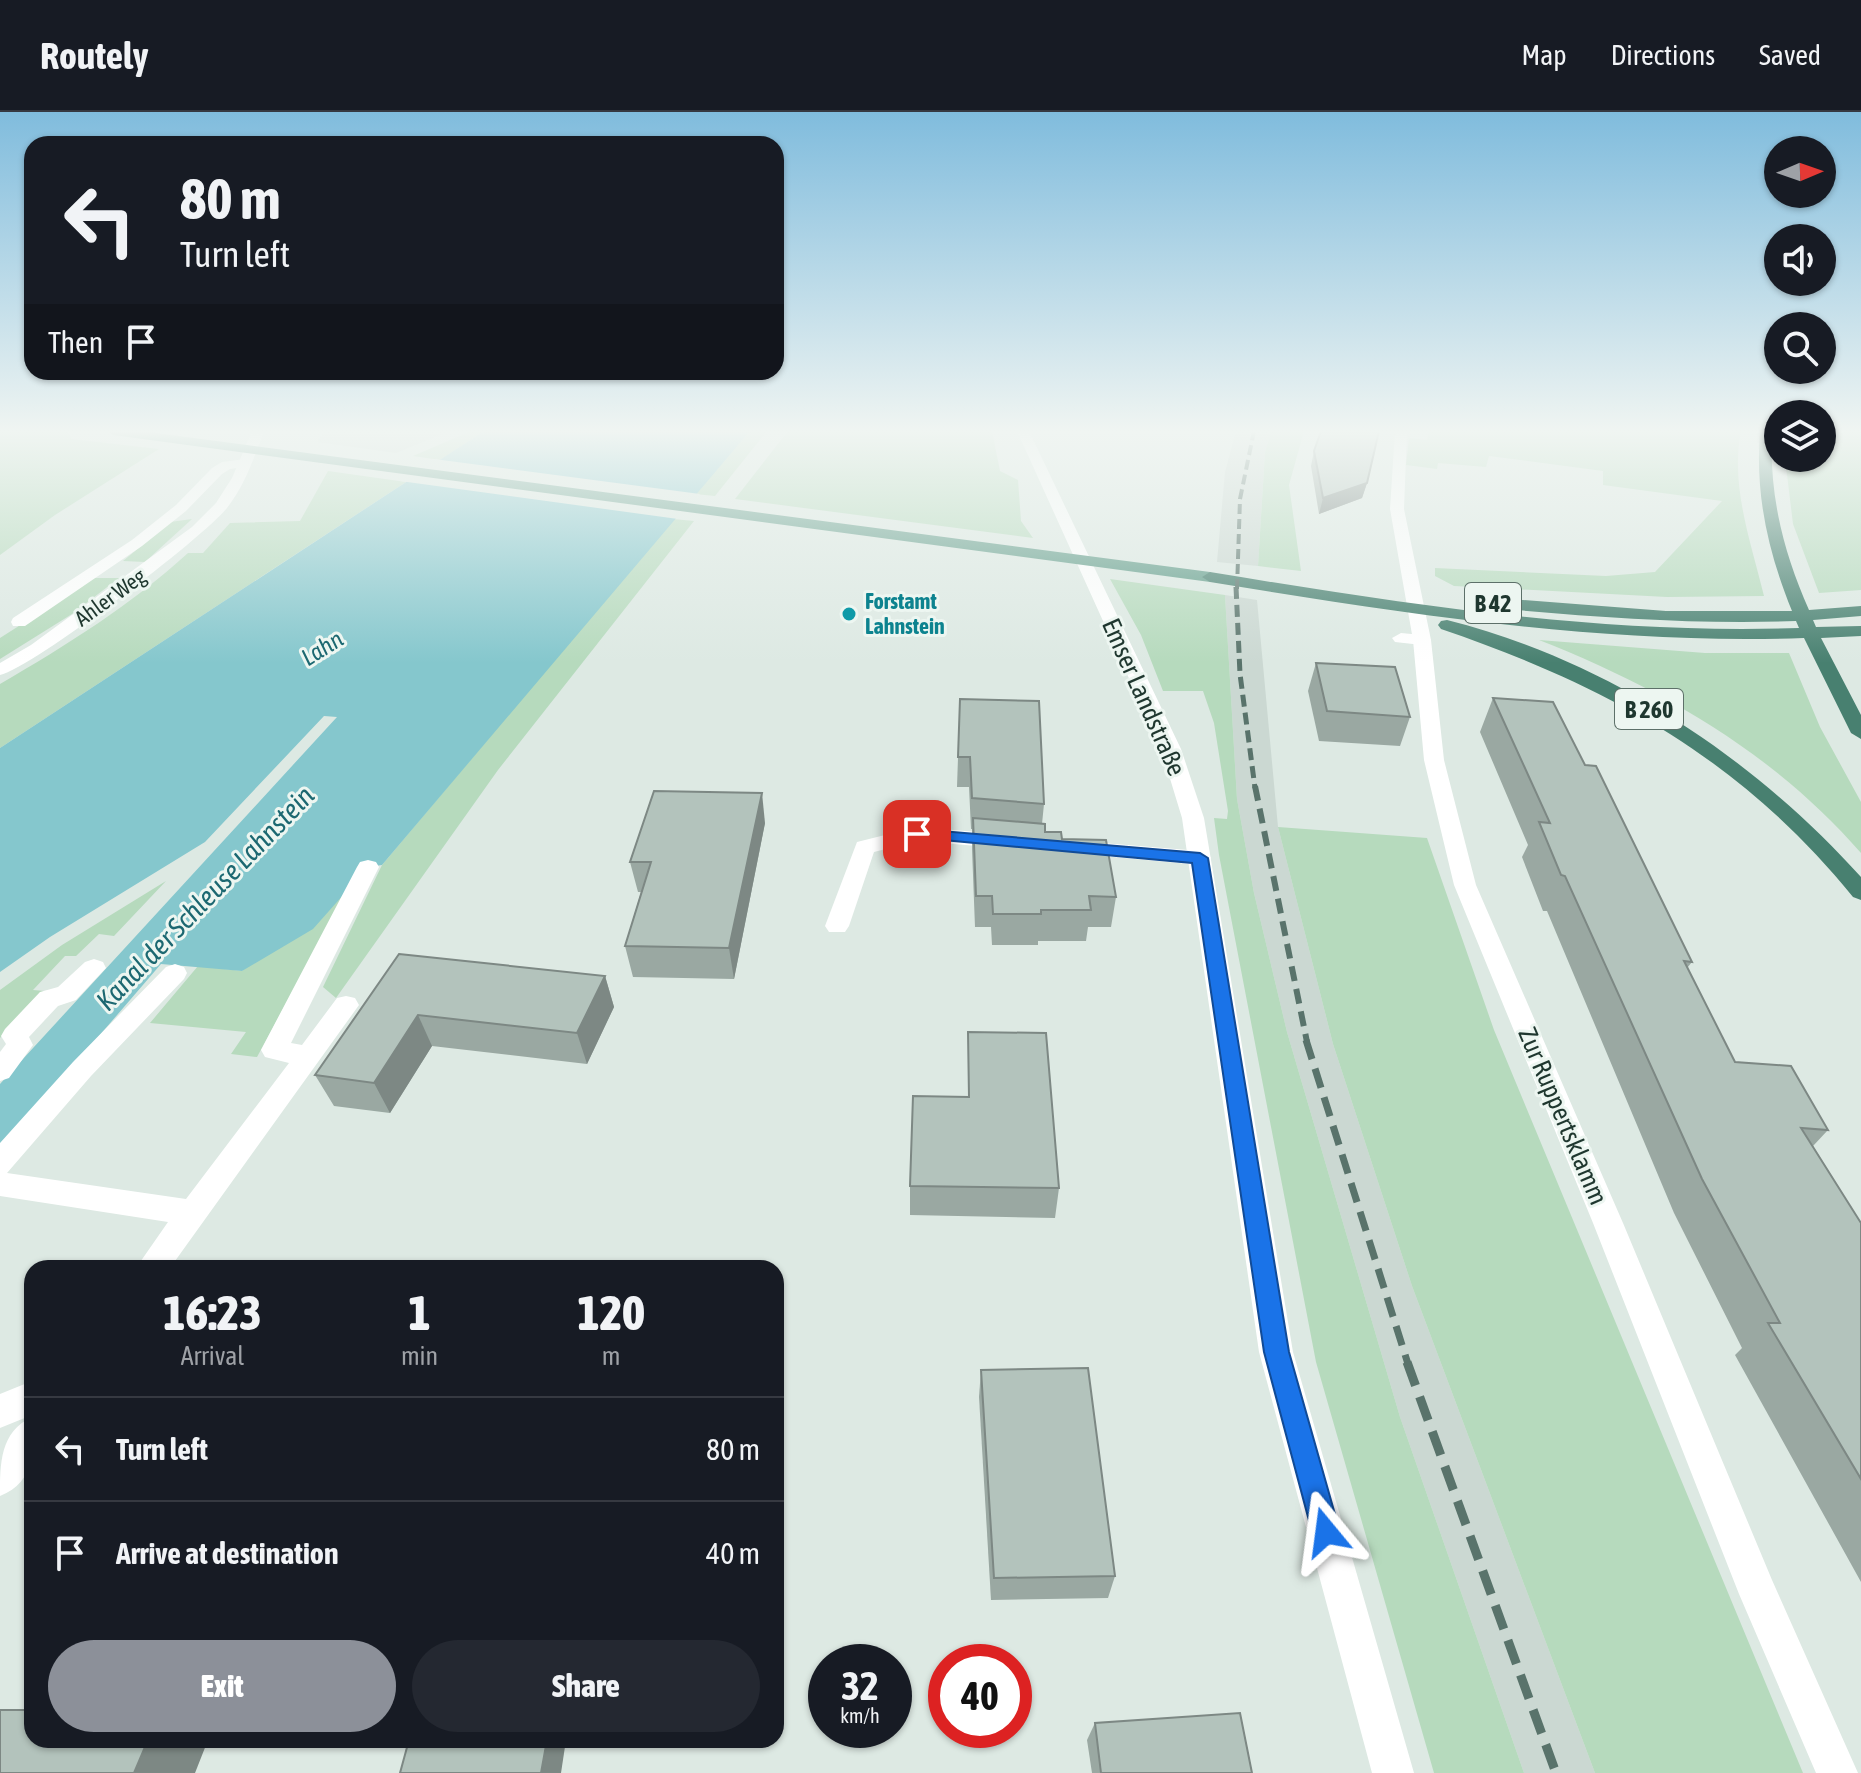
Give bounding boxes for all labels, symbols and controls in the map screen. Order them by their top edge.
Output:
text: Routely [40,34,148,77]
text: Map [1522,39,1567,71]
text: Directions [1611,39,1715,71]
text: Saved [1759,39,1821,71]
north arrow [1764,136,1836,208]
map controls [1764,136,1836,472]
text: 80 m [180,167,281,231]
icon: left [48,168,152,272]
button: sound [1764,224,1836,296]
text: Turn left [180,233,290,275]
button: search [1764,312,1836,384]
icon: arrive [119,320,163,364]
text: Then [48,325,103,359]
button: layers [1764,400,1836,472]
street label: Ahler Weg [69,562,151,631]
road number: B 42 [1465,583,1521,623]
place label: Forstamt Lahnstein [865,588,945,639]
marker: Forstamt Lahnstein [840,605,858,623]
street label: Emser Landstraße [1096,614,1192,780]
water label: Lahn [296,625,348,671]
road number: B 260 [1615,689,1683,729]
water label: Kanal der Schleuse Lahnstein [90,779,321,1017]
pin [883,800,951,868]
icon: arrive [895,812,939,856]
street label: Zur Ruppertsklamm [1512,1023,1614,1209]
text: 16:23 [163,1285,262,1340]
text: 1 [408,1285,431,1340]
text: 120 [577,1285,645,1340]
text: Arrival [181,1341,244,1371]
text: min [401,1341,438,1371]
text: m [602,1341,620,1371]
icon: left [48,1427,92,1471]
text: Turn left [116,1432,208,1466]
text: 80 m [706,1432,760,1466]
position arrow [1284,1490,1368,1574]
icon: arrive [48,1531,92,1575]
text: Arrive at destination [116,1536,338,1570]
text: 40 m [706,1536,760,1570]
button: Exit [48,1640,396,1732]
button: Share [412,1640,760,1732]
speed limit sign: 40 [928,1644,1032,1748]
text: 32 [841,1663,879,1708]
text: km/h [840,1704,880,1727]

